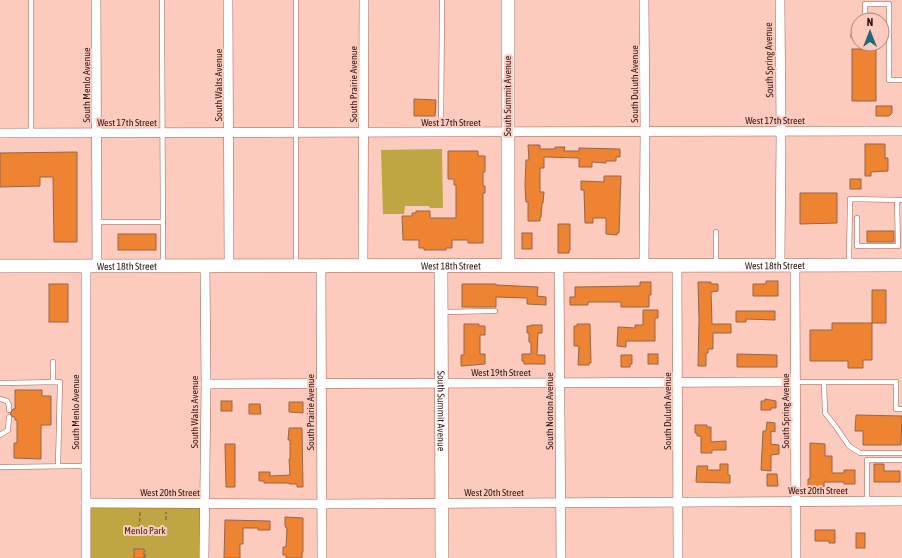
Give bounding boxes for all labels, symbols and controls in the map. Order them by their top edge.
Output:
north arrow [850,12,890,52]
text: N [867,16,873,28]
street label: South Spring Avenue [763,22,775,98]
street label: South Prairie Avenue [348,45,359,122]
street label: South Duluth Avenue [629,45,640,123]
street label: South Menlo Avenue [81,47,92,123]
street label: South Walts Avenue [213,48,224,121]
street label: South Summit Avenue [502,55,513,136]
street label: West 17th Street [745,115,805,126]
street label: West 17th Street [97,117,157,128]
street label: West 17th Street [421,117,481,128]
street label: West 18th Street [97,260,157,271]
street label: West 18th Street [421,260,481,271]
street label: West 18th Street [745,260,805,271]
street label: West 19th Street [471,367,531,378]
street label: South Summit Avenue [436,371,447,452]
street label: South Norton Avenue [544,372,555,450]
street label: South Duluth Avenue [662,372,673,450]
street label: South Prairie Avenue [305,373,316,450]
street label: South Spring Avenue [780,373,791,449]
street label: South Menlo Avenue [70,374,81,450]
street label: South Walts Avenue [189,375,200,448]
street label: West 20th Street [788,485,848,496]
street label: West 20th Street [140,487,200,498]
street label: West 20th Street [464,487,524,498]
park label: Menlo Park [124,525,166,536]

